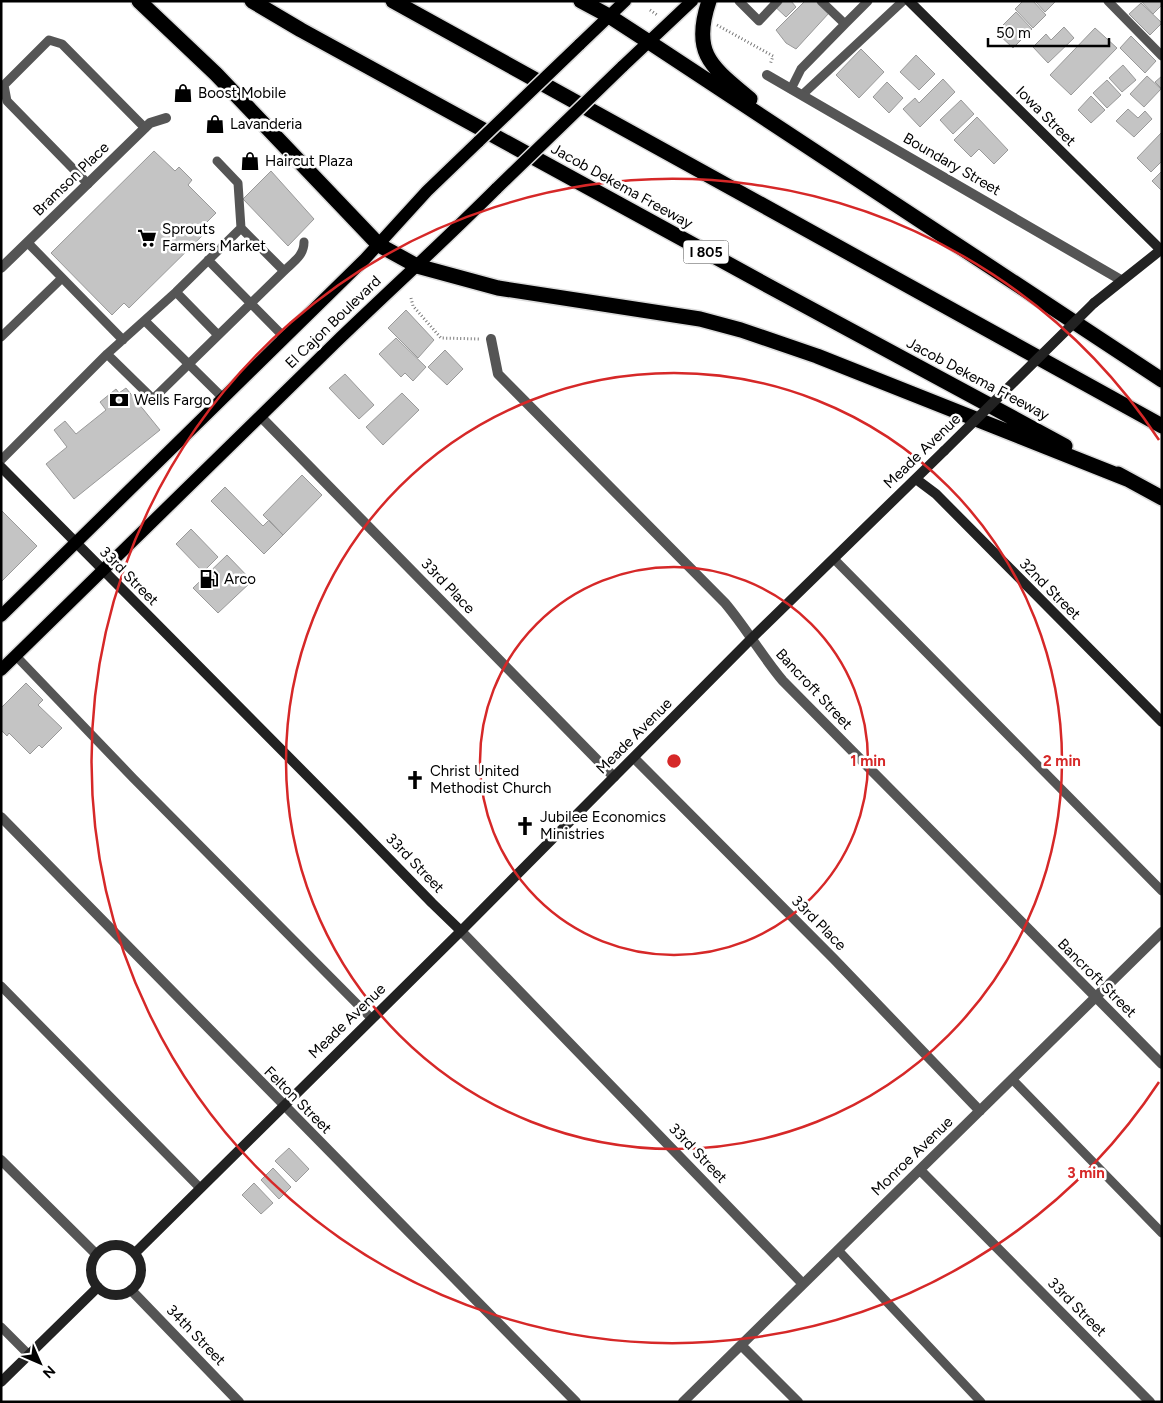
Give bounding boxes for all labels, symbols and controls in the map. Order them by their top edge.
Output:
scale bar [988,15,1109,47]
text: 50 m [996,24,1031,42]
shop icon: Boost Mobile [172,82,194,104]
street label: Iowa Street [1012,82,1080,150]
place label: Boost Mobile [198,84,286,102]
shop icon: Lavanderia [204,113,226,135]
place label: Lavanderia [230,115,302,133]
street label: Boundary Street [900,129,1004,199]
street label: Bramson Place [29,138,113,220]
street label: Jacob Dekema Freeway [548,140,696,232]
shop icon: Haircut Plaza [239,150,261,172]
place label: Haircut Plaza [265,152,353,170]
place label: Sprouts Farmers Market [162,220,266,255]
supermarket icon: Sprouts Farmers Market [136,227,158,249]
road number: I 805 [684,240,728,264]
street label: El Cajon Boulevard [281,272,385,372]
street label: Jacob Dekema Freeway [904,334,1052,424]
bank icon: Wells Fargo [108,389,130,411]
place label: Wells Fargo [134,391,212,409]
street label: Meade Avenue [880,410,964,492]
street label: 33rd Street [96,543,162,609]
street label: 33rd Place [417,555,479,617]
street label: 32nd Street [1016,555,1085,624]
fuel station icon: Arco [198,568,220,590]
place label: Arco [224,570,256,588]
street label: Bancroft Street [772,645,856,733]
street label: Meade Avenue [592,694,676,778]
centre of rings [665,752,683,770]
text: 1 min [850,752,886,770]
text: 2 min [1043,752,1081,770]
place label: Christ United Methodist Church [430,762,551,797]
church icon: Christ United Methodist Church [404,769,426,791]
place label: Jubilee Economics Ministries [540,808,666,843]
church icon: Jubilee Economics Ministries [514,815,536,837]
street label: 33rd Street [382,829,448,897]
street label: 33rd Place [788,892,850,954]
street label: Bancroft Street [1054,935,1140,1021]
street label: Meade Avenue [305,980,389,1062]
street label: Felton Street [261,1063,336,1138]
street label: Monroe Avenue [868,1113,956,1199]
street label: 33rd Street [665,1119,731,1187]
text: 3 min [1067,1164,1105,1182]
street label: 33rd Street [1044,1274,1110,1340]
street label: 34th Street [163,1301,230,1369]
north arrow [15,1338,65,1388]
text: N [39,1362,59,1382]

